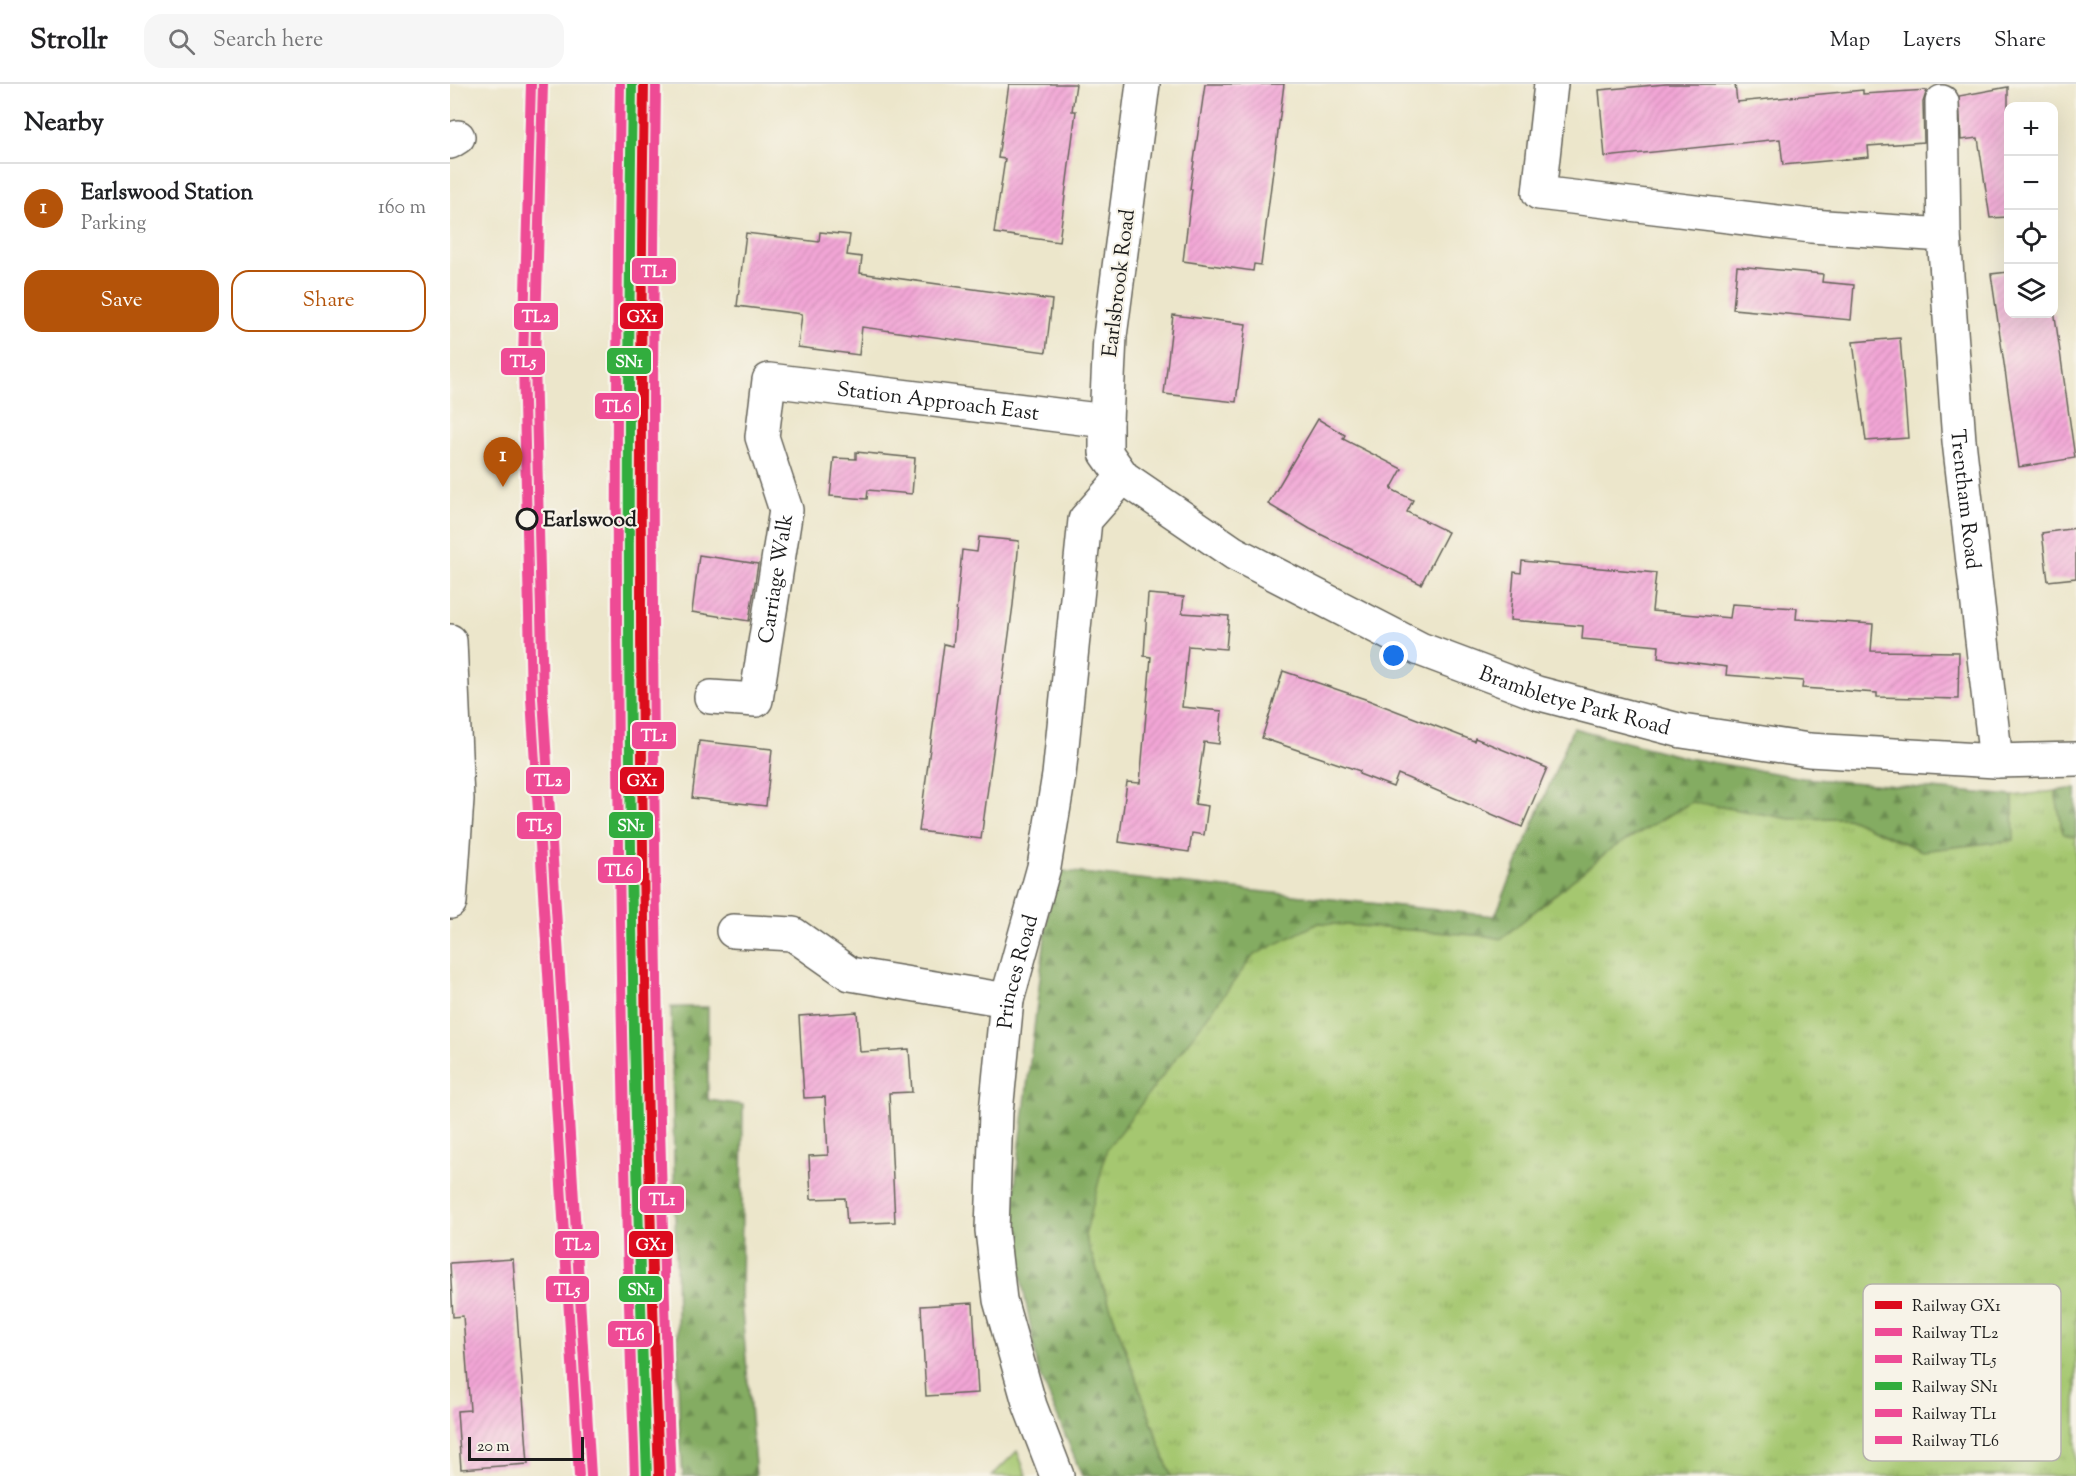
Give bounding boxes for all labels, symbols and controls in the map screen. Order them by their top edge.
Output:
search box [144,14,564,68]
text: Strollr [30,21,108,61]
icon: search [165,25,198,58]
text: Search here [213,25,323,57]
text: Map [1830,26,1870,56]
text: Layers [1903,26,1961,56]
text: Share [1994,26,2046,56]
map controls [2004,102,2058,318]
button: + [2004,102,2058,156]
text: Nearby [24,105,104,142]
button: − [2004,156,2058,210]
text: Earlswood Station [81,178,253,210]
text: 1 [40,194,47,223]
text: 160 m [378,194,426,223]
street label: Earlsbrook Road [1096,207,1144,359]
text: Parking [81,210,146,239]
button: locate [2004,210,2058,264]
line badge: TL1 [631,257,677,285]
text: TL1 [641,262,668,285]
button: layers [2004,264,2058,318]
button: Save [24,270,219,332]
button: Share [231,270,426,332]
line badge: TL2 [513,302,559,331]
line badge: GX1 [619,302,664,330]
text: TL2 [522,307,551,330]
text: GX1 [627,307,658,330]
line badge: TL5 [500,347,546,376]
line badge: SN1 [606,347,652,375]
text: TL5 [510,352,537,375]
text: SN1 [615,352,643,375]
street label: Station Approach East [835,375,1041,430]
line badge: TL6 [594,392,640,420]
text: TL6 [603,397,631,420]
street label: Trentham Road [1941,428,1987,571]
pin: 1 [484,438,522,487]
place label: Earlswood [543,506,637,536]
marker: Earlswood [516,508,538,530]
street label: Carriage Walk [752,511,802,646]
your location [1379,641,1408,670]
street label: Brambletye Park Road [1474,660,1674,744]
line badge: TL1 [631,721,677,750]
text: TL1 [641,726,668,749]
line badge: TL2 [525,766,571,795]
line badge: GX1 [619,766,665,795]
text: TL2 [534,771,563,794]
text: GX1 [627,771,658,794]
line badge: TL5 [516,811,562,840]
line badge: SN1 [608,811,654,839]
text: TL5 [526,816,553,839]
text: SN1 [617,816,645,839]
line badge: TL6 [597,856,642,884]
text: TL6 [605,861,633,884]
street label: Princes Road [991,911,1047,1030]
line badge: TL1 [639,1185,685,1214]
text: TL1 [649,1190,676,1213]
line badge: TL2 [554,1230,600,1259]
line badge: GX1 [628,1230,674,1258]
text: TL2 [563,1235,592,1258]
text: GX1 [636,1235,667,1258]
line badge: TL5 [545,1275,590,1303]
line badge: SN1 [618,1275,663,1303]
text: TL5 [554,1280,581,1303]
text: SN1 [627,1280,655,1303]
legend [1863,1284,2061,1461]
text: Railway GX1 [1912,1296,2001,1319]
line badge: TL6 [607,1320,653,1348]
text: Railway TL2 [1912,1323,1999,1346]
text: TL6 [616,1325,644,1348]
text: Railway TL5 [1912,1350,1997,1373]
text: Railway SN1 [1912,1377,1998,1400]
text: Railway TL1 [1912,1404,1997,1427]
text: Railway TL6 [1912,1431,1999,1454]
scale bar [468,1434,584,1462]
text: 20 m [477,1436,510,1459]

